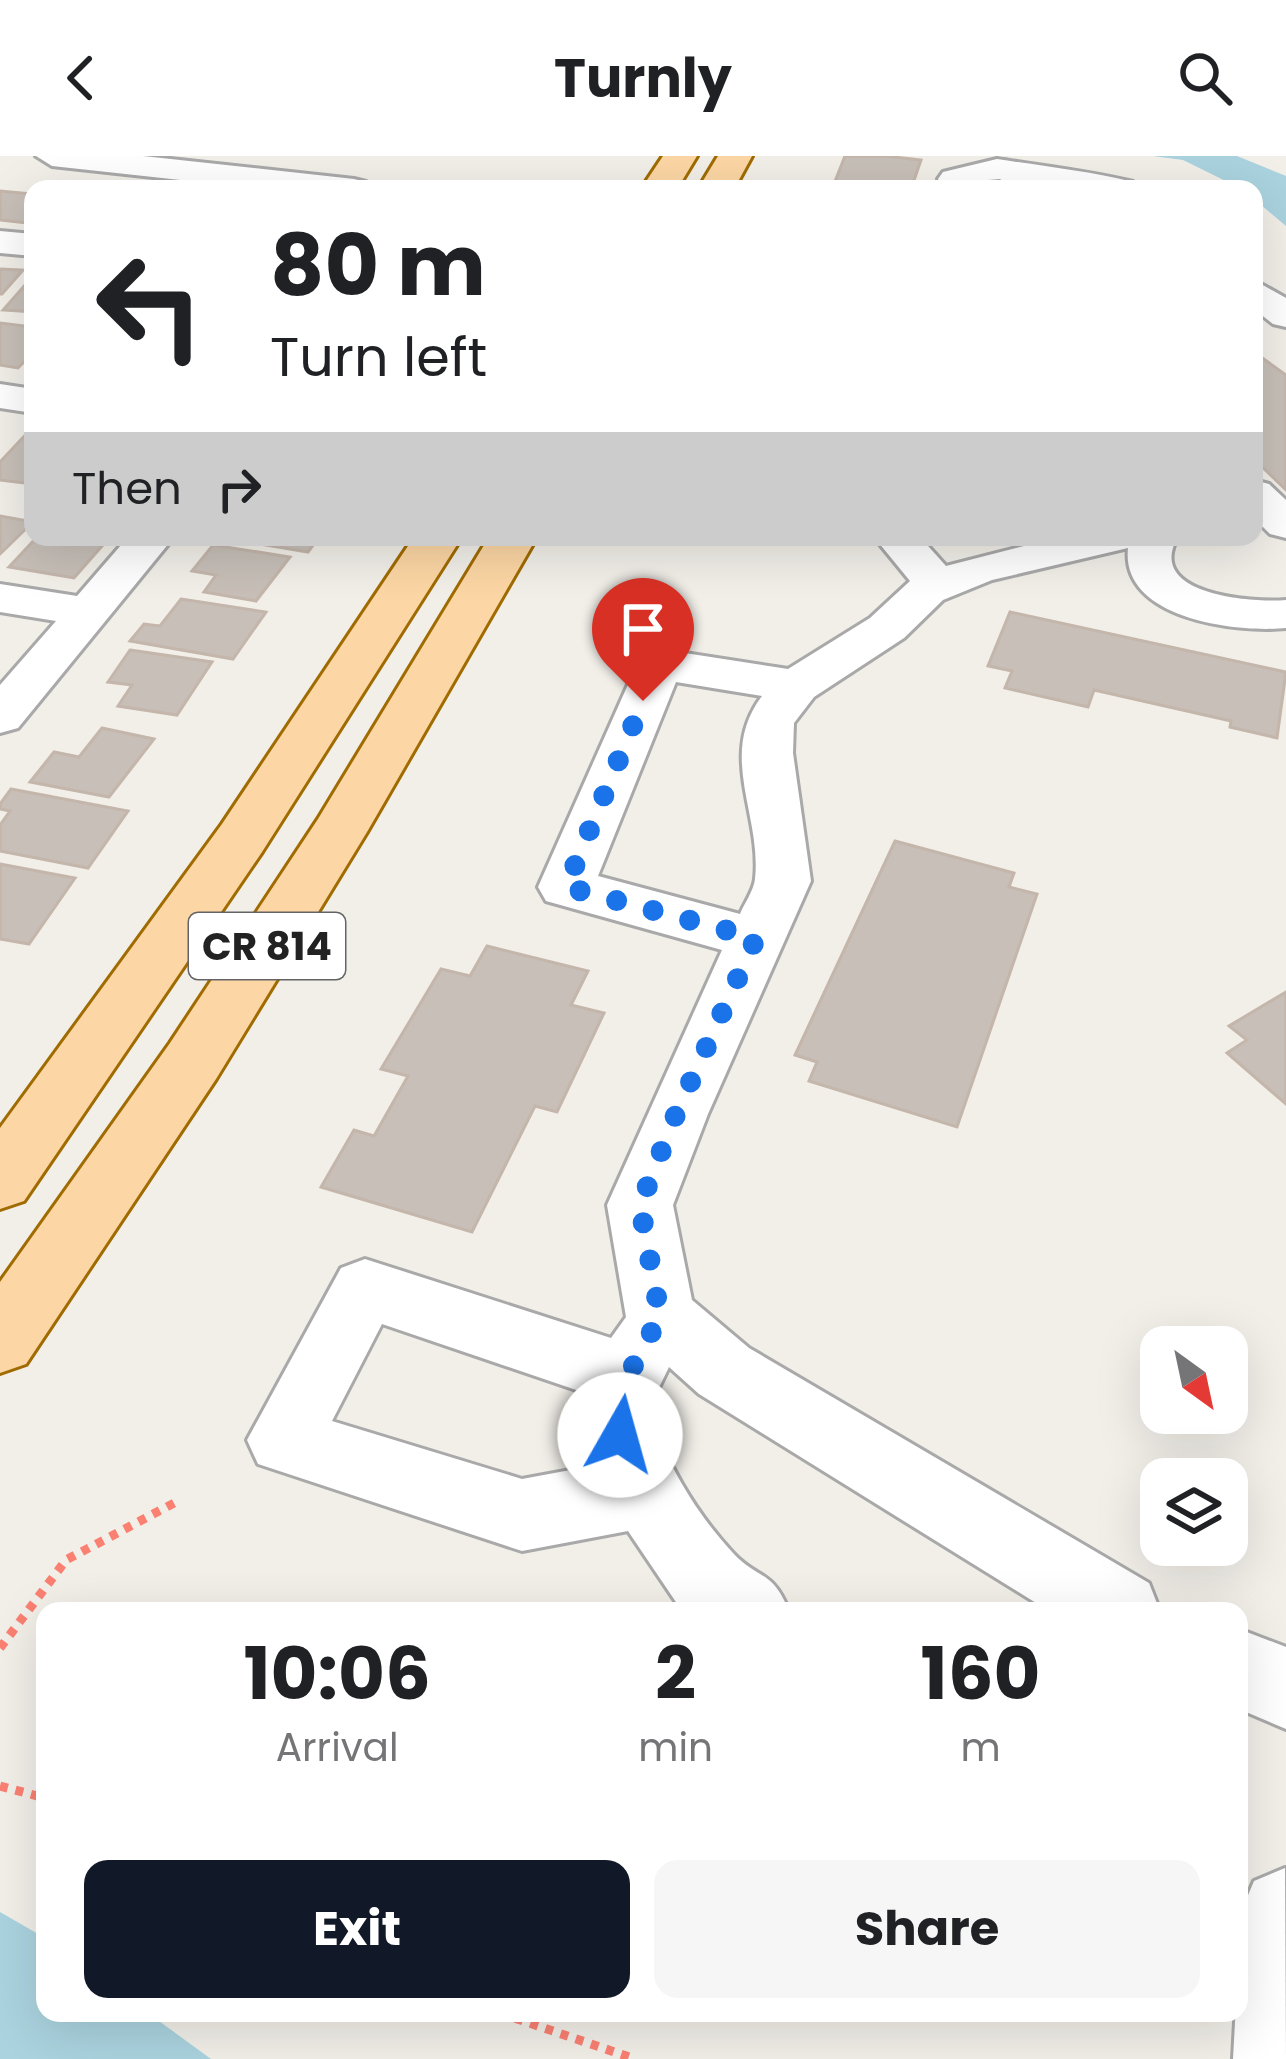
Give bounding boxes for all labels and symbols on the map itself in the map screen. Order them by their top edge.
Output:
pin [592,578,694,701]
road number: CR 814 [189,913,345,979]
north arrow [1140,1326,1248,1434]
position arrow [557,1372,683,1498]

